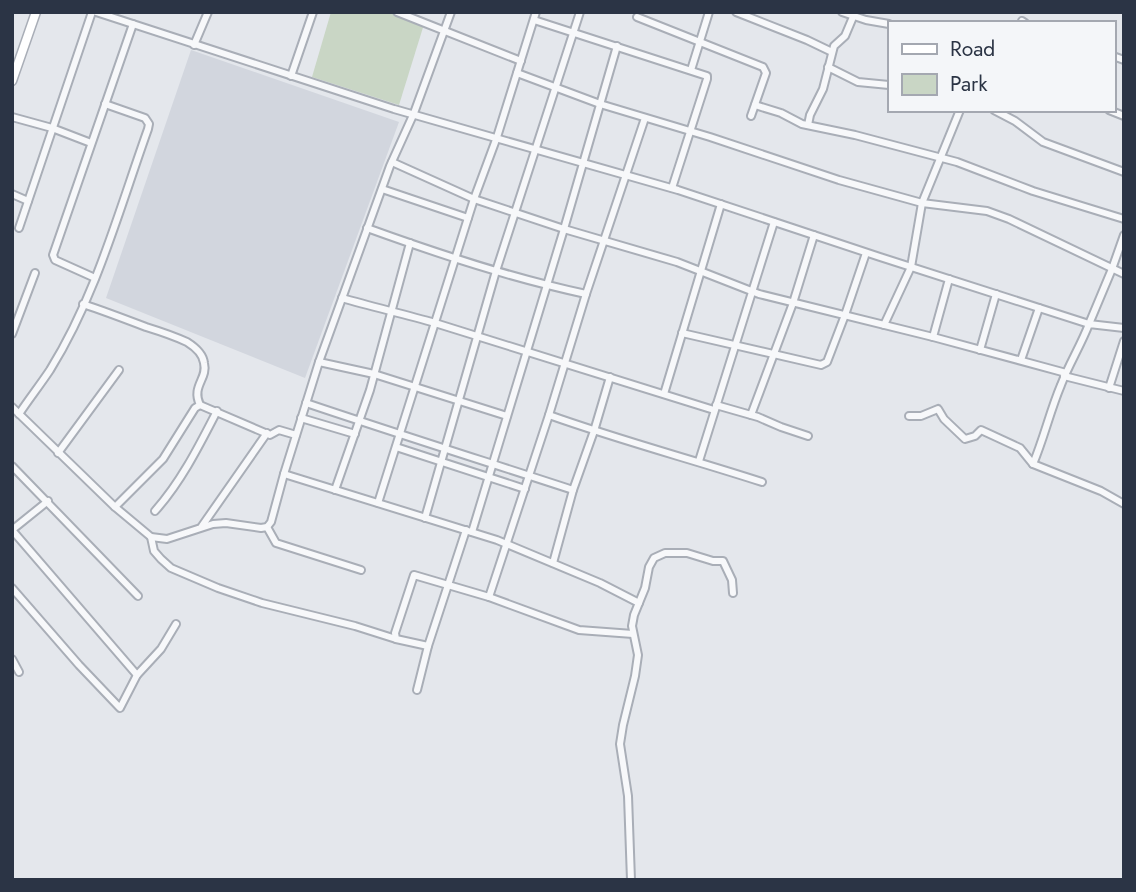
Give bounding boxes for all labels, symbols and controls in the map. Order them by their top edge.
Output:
legend [888,21,1115,112]
text: Road [950,34,995,64]
text: Park [950,69,988,99]

